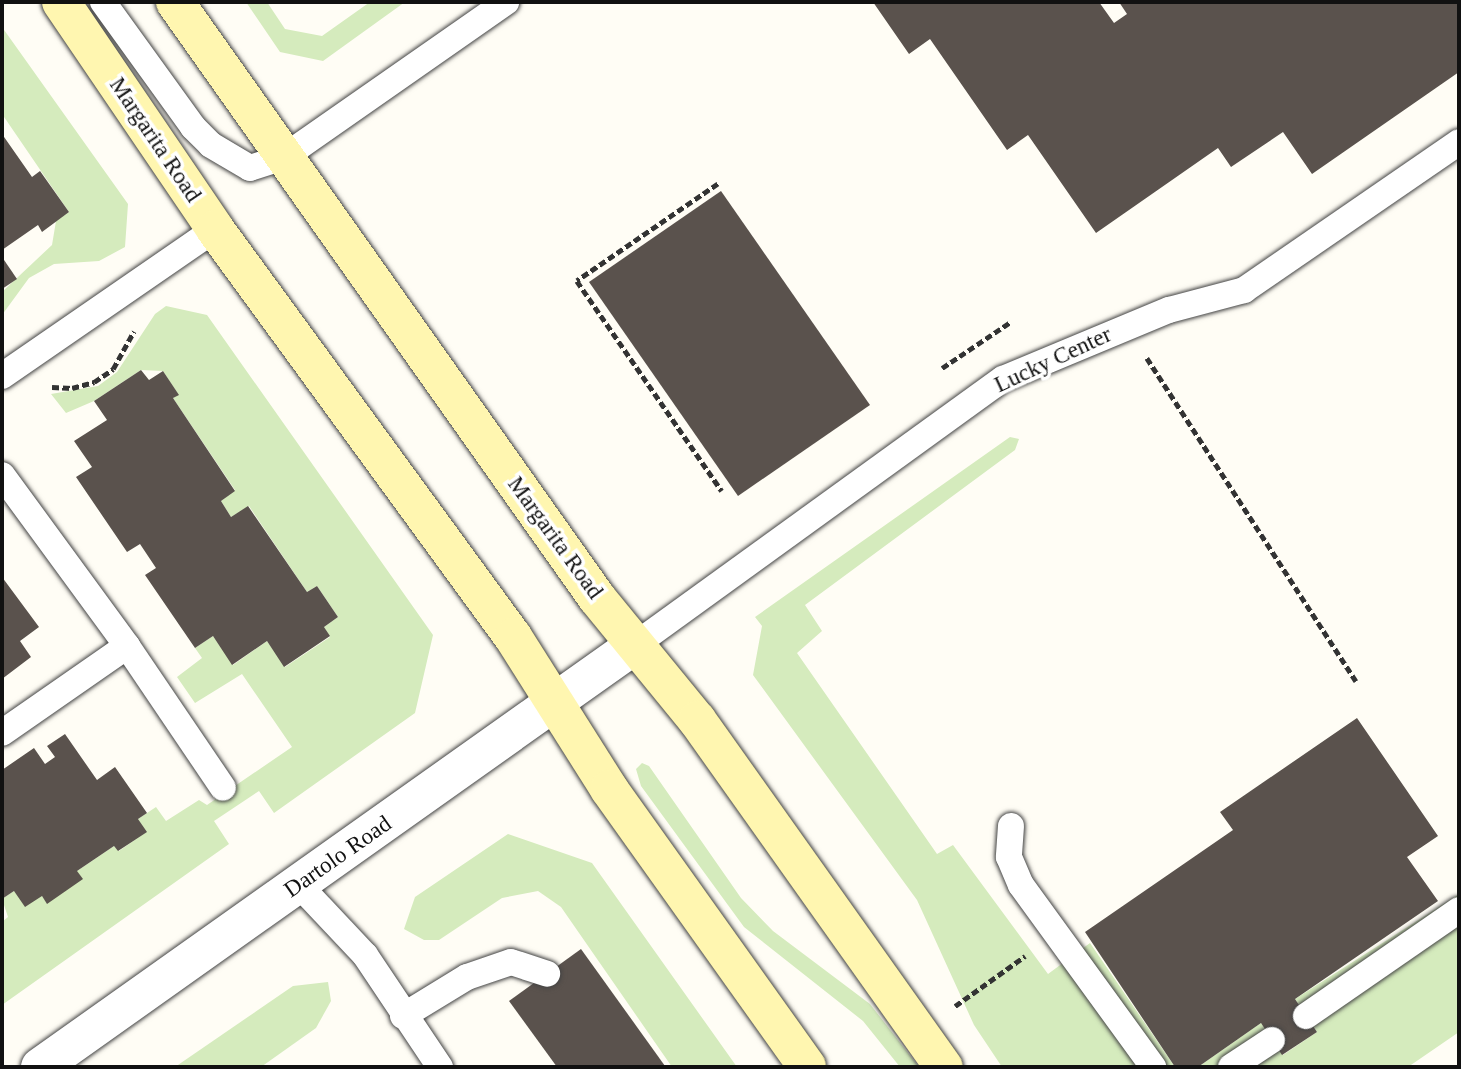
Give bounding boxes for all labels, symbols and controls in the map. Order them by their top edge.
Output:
street label: Margarita Road [103,72,207,208]
street label: Lucky Center [990,321,1116,399]
street label: Margarita Road [501,471,609,605]
street label: Dartolo Road [279,810,397,904]

